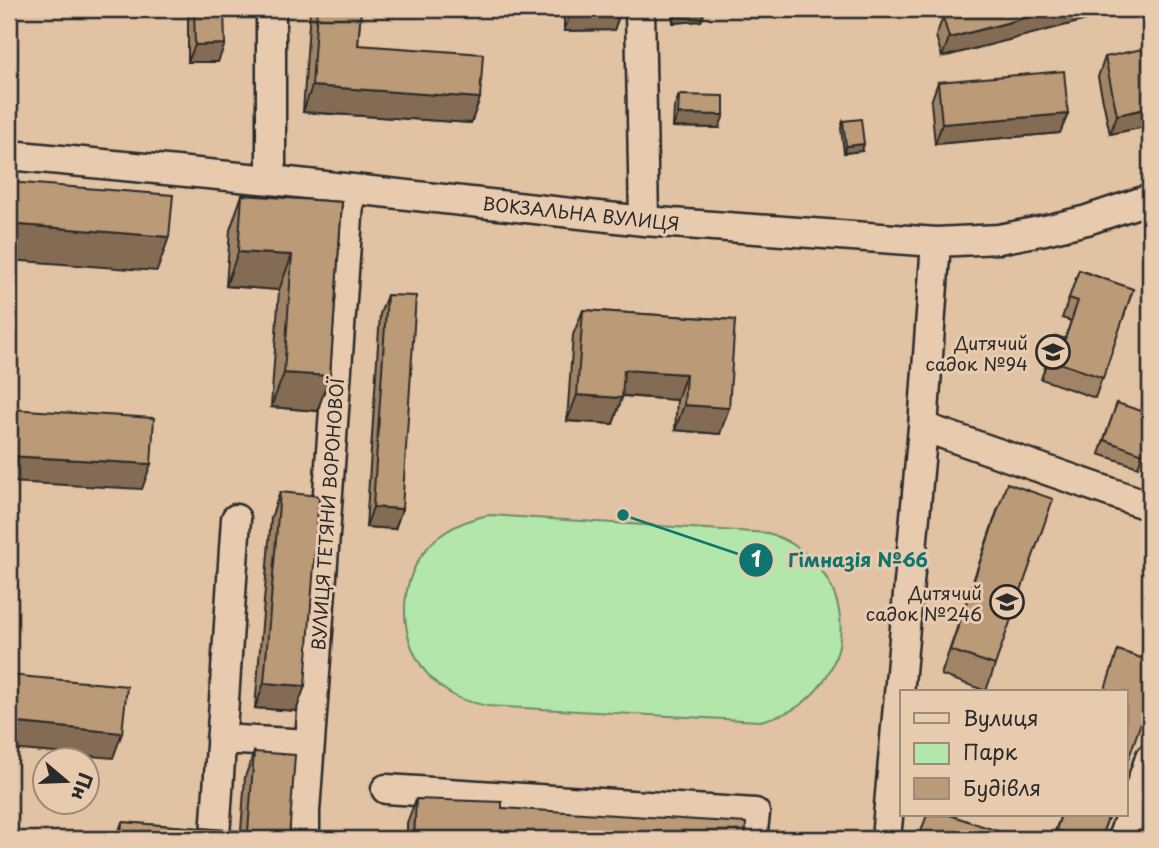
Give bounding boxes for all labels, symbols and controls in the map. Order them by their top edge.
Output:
street label: ВОКЗАЛЬНА ВУЛИЦЯ [481,189,681,237]
place label: Дитячий садок №94 [925,329,1028,377]
school or university icon: Дитячий садок №94 [1034,333,1072,371]
street label: ВУЛИЦЯ ТЕТЯНИ ВОРОНОВОЇ [304,375,350,651]
callout: Гімназія №66 [739,540,941,580]
text: 1 [751,542,761,574]
text: Гімназія №66 [788,545,928,573]
place label: Дитячий садок №246 [866,579,982,627]
school or university icon: Дитячий садок №246 [988,583,1026,621]
legend [900,690,1128,816]
text: Вулиця [963,701,1039,733]
text: Парк [963,735,1018,767]
north arrow [32,746,102,816]
text: Пн [65,769,101,804]
text: Будівля [963,771,1041,803]

